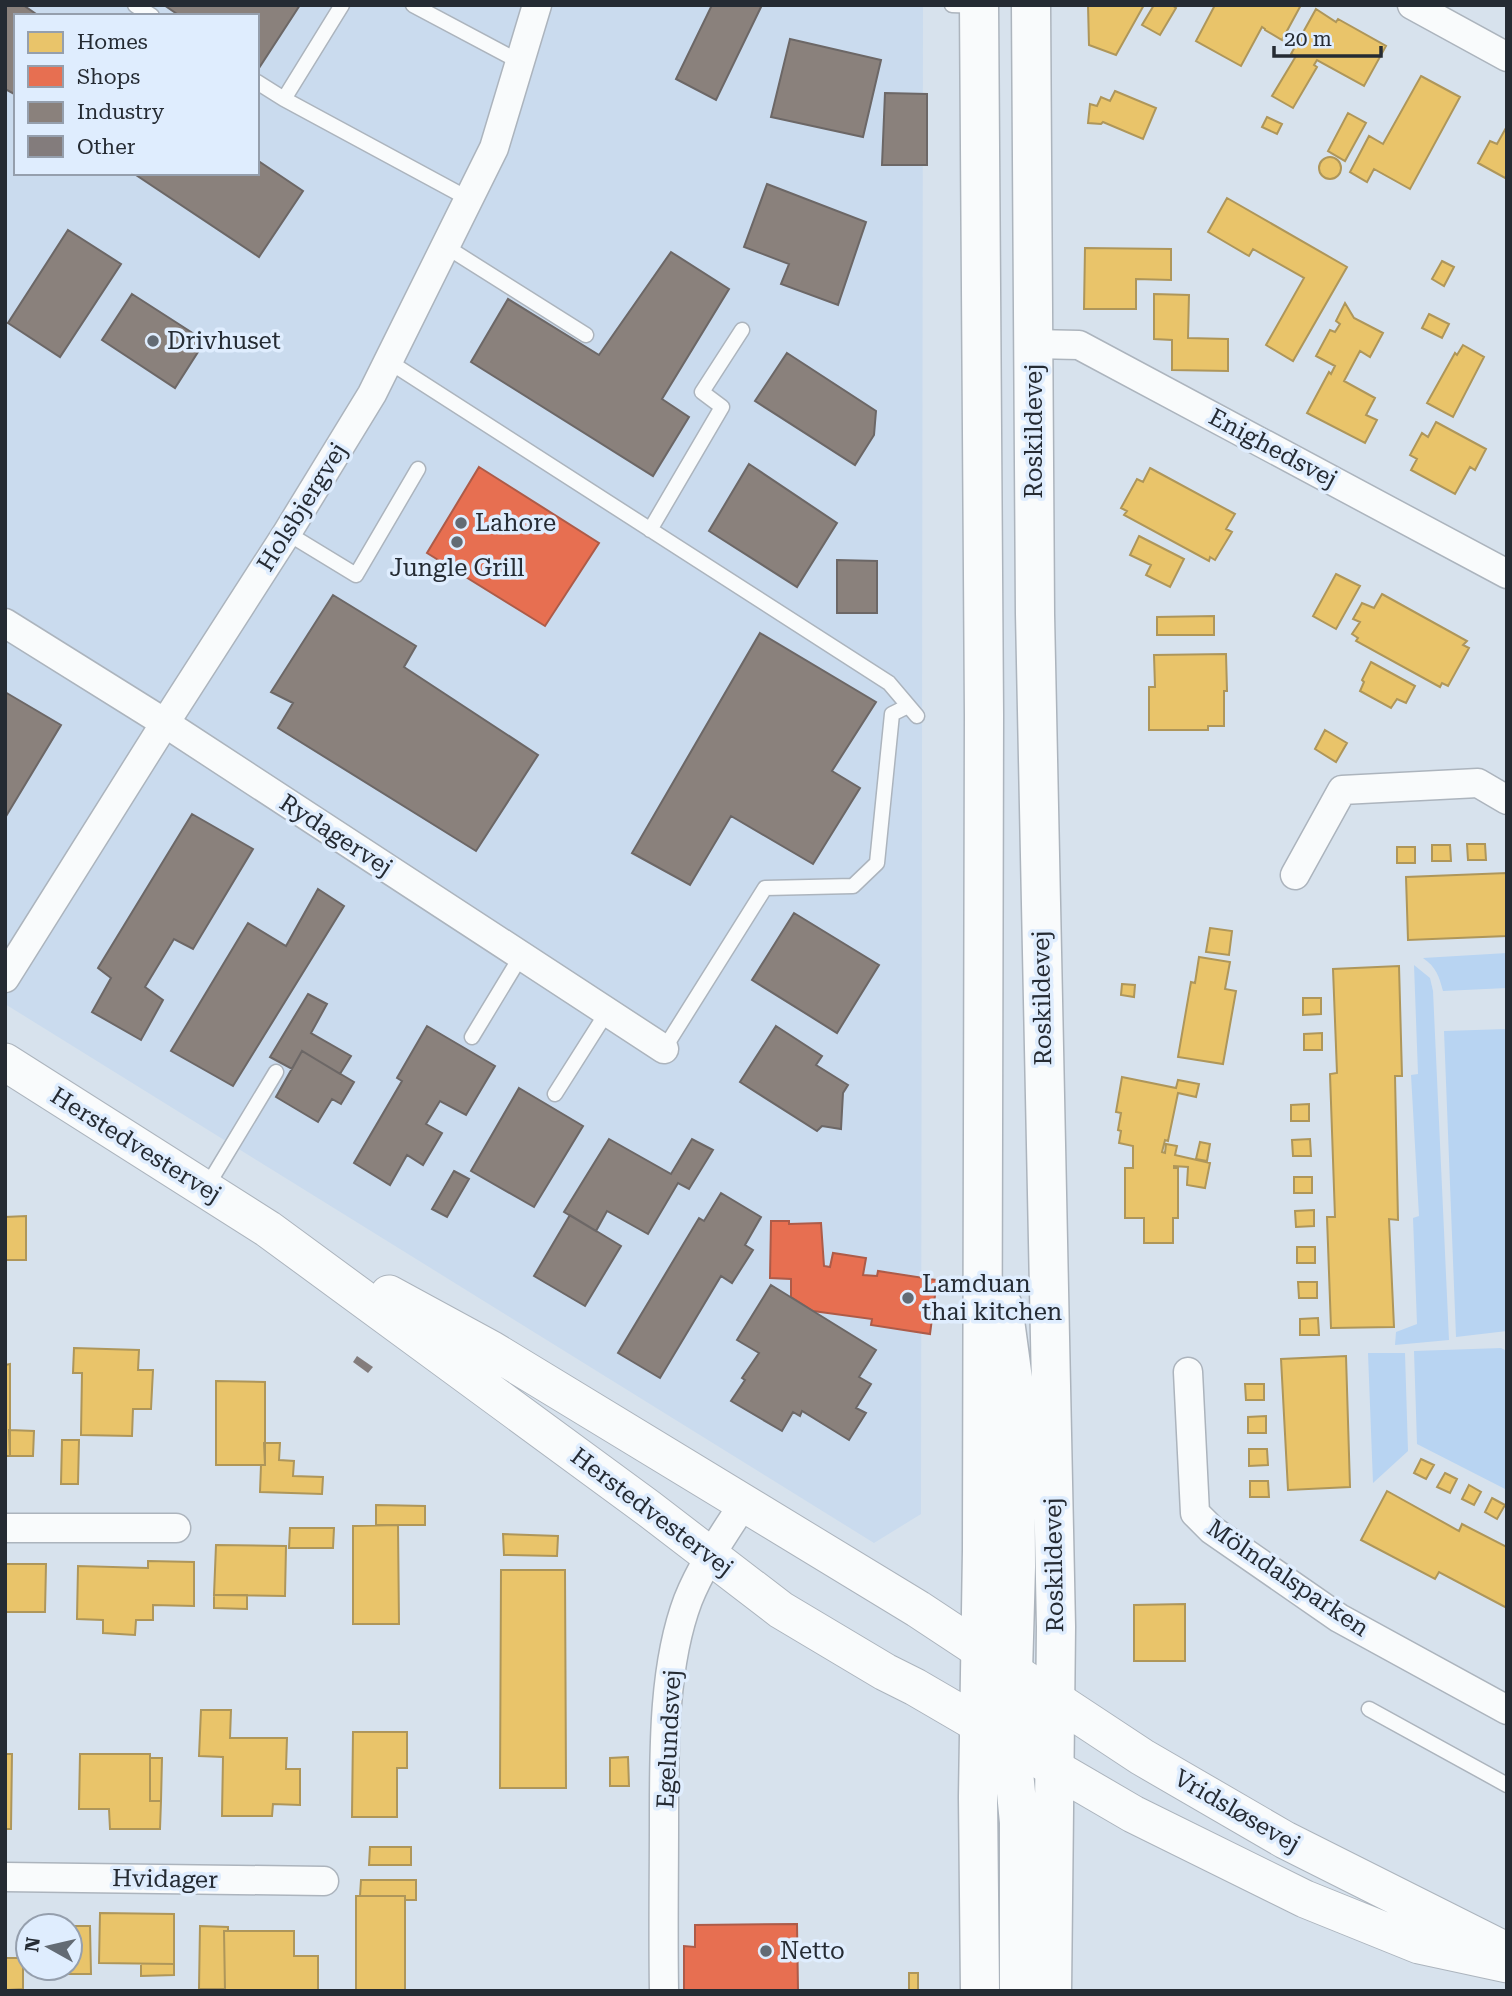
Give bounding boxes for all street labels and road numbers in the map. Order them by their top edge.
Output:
street label: Roskildevej [1020,364,1048,498]
street label: Enighedsvej [1204,402,1342,494]
street label: Holsbjergvej [251,438,353,576]
street label: Rydagervej [274,788,398,882]
street label: Roskildevej [1027,930,1057,1066]
street label: Herstedvestervej [46,1081,226,1209]
street label: Herstedvestervej [565,1442,739,1582]
street label: Roskildevej [1039,1497,1069,1633]
street label: Mölndalsparken [1202,1514,1374,1642]
street label: Egelundsvej [651,1669,687,1809]
street label: Vridsløsevej [1169,1764,1305,1858]
street label: Hvidager [112,1864,218,1894]

